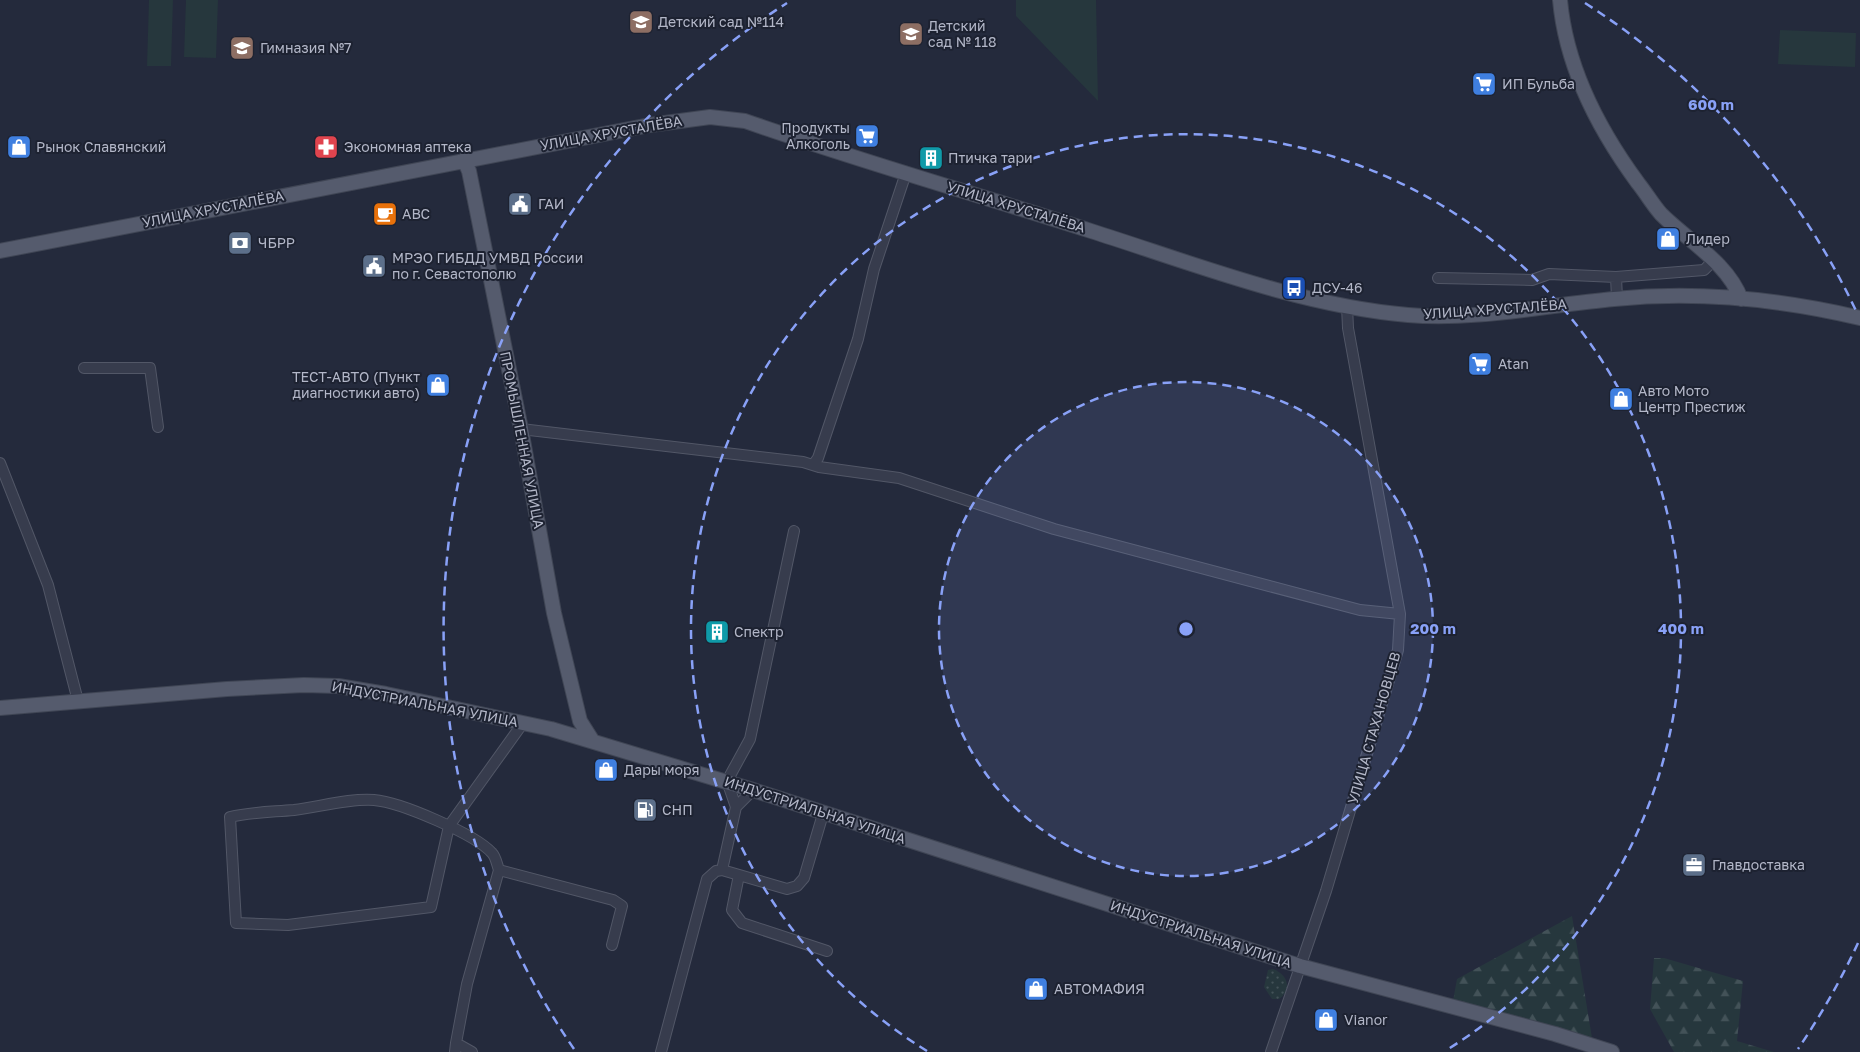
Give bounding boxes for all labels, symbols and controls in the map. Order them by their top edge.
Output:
school or university icon: Детский сад №114 [628,9,654,35]
place label: Детский сад №114 [658,13,784,30]
place label: Детский сад № 118 [928,17,996,50]
school or university icon: Детский сад № 118 [898,21,924,47]
school or university icon: Гимназия №7 [229,35,255,61]
place label: Гимназия №7 [260,39,352,56]
supermarket icon: ИП Бульба [1471,71,1497,97]
place label: ИП Бульба [1502,75,1575,92]
text: 600 m [1688,95,1734,113]
street label: УЛИЦА ХРУСТАЛЁВА [539,112,684,153]
place label: Продукты Алкоголь [781,119,850,152]
supermarket icon: Продукты Алкоголь [854,123,880,149]
shop icon: Рынок Славянский [6,134,32,160]
pharmacy icon: Экономная аптека [313,134,339,160]
place label: Рынок Славянский [36,138,166,155]
place label: Экономная аптека [344,138,472,155]
building icon: Птичка тари [918,145,944,171]
place label: Птичка тари [948,149,1033,166]
street label: УЛИЦА ХРУСТАЛЁВА [945,177,1088,236]
street label: УЛИЦА ХРУСТАЛЁВА [141,186,286,231]
public building icon: ГАИ [507,191,533,217]
place label: ГАИ [538,195,564,212]
cafe icon: АВС [372,201,398,227]
place label: АВС [402,205,430,222]
shop icon: Лидер [1655,226,1681,252]
bank icon: ЧБРР [227,230,253,256]
place label: Лидер [1686,230,1730,247]
place label: ЧБРР [258,234,295,251]
place label: МРЭО ГИБДД УМВД России по г. Севастополю [392,249,583,282]
public building icon: МРЭО ГИБДД УМВД России по г. Севастополю [361,253,387,279]
bus stop icon: ДСУ-46 [1281,275,1307,301]
place label: ДСУ-46 [1312,279,1362,296]
street label: УЛИЦА ХРУСТАЛЁВА [1423,295,1568,322]
street label: ПРОМЫШЛЕННАЯ УЛИЦА [497,350,548,531]
supermarket icon: Atan [1467,351,1493,377]
place label: Atan [1498,355,1529,372]
place label: ТЕСТ-АВТО (Пункт диагностики авто) [292,368,420,401]
shop icon: ТЕСТ-АВТО (Пункт диагностики авто) [425,372,451,398]
place label: Авто Мото Центр Престиж [1638,382,1746,415]
shop icon: Авто Мото Центр Престиж [1608,386,1634,412]
building icon: Спектр [704,619,730,645]
text: 200 m [1410,619,1456,637]
text: 400 m [1658,619,1704,637]
centre of rings [1177,620,1195,638]
place label: Спектр [734,623,784,640]
street label: УЛИЦА СТАХАНОВЦЕВ [1344,650,1403,806]
street label: ИНДУСТРИАЛЬНАЯ УЛИЦА [330,677,520,730]
shop icon: Дары моря [593,757,619,783]
place label: Дары моря [624,761,700,778]
street label: ИНДУСТРИАЛЬНАЯ УЛИЦА [722,772,909,847]
fuel station icon: СНП [632,797,658,823]
place label: СНП [662,801,693,818]
office icon: Главдоставка [1681,852,1707,878]
place label: Главдоставка [1712,856,1805,873]
street label: ИНДУСТРИАЛЬНАЯ УЛИЦА [1108,896,1295,971]
shop icon: АВТОМАФИЯ [1023,976,1049,1002]
place label: АВТОМАФИЯ [1054,980,1145,997]
shop icon: Vianor [1313,1007,1339,1033]
place label: Vianor [1344,1011,1388,1028]

